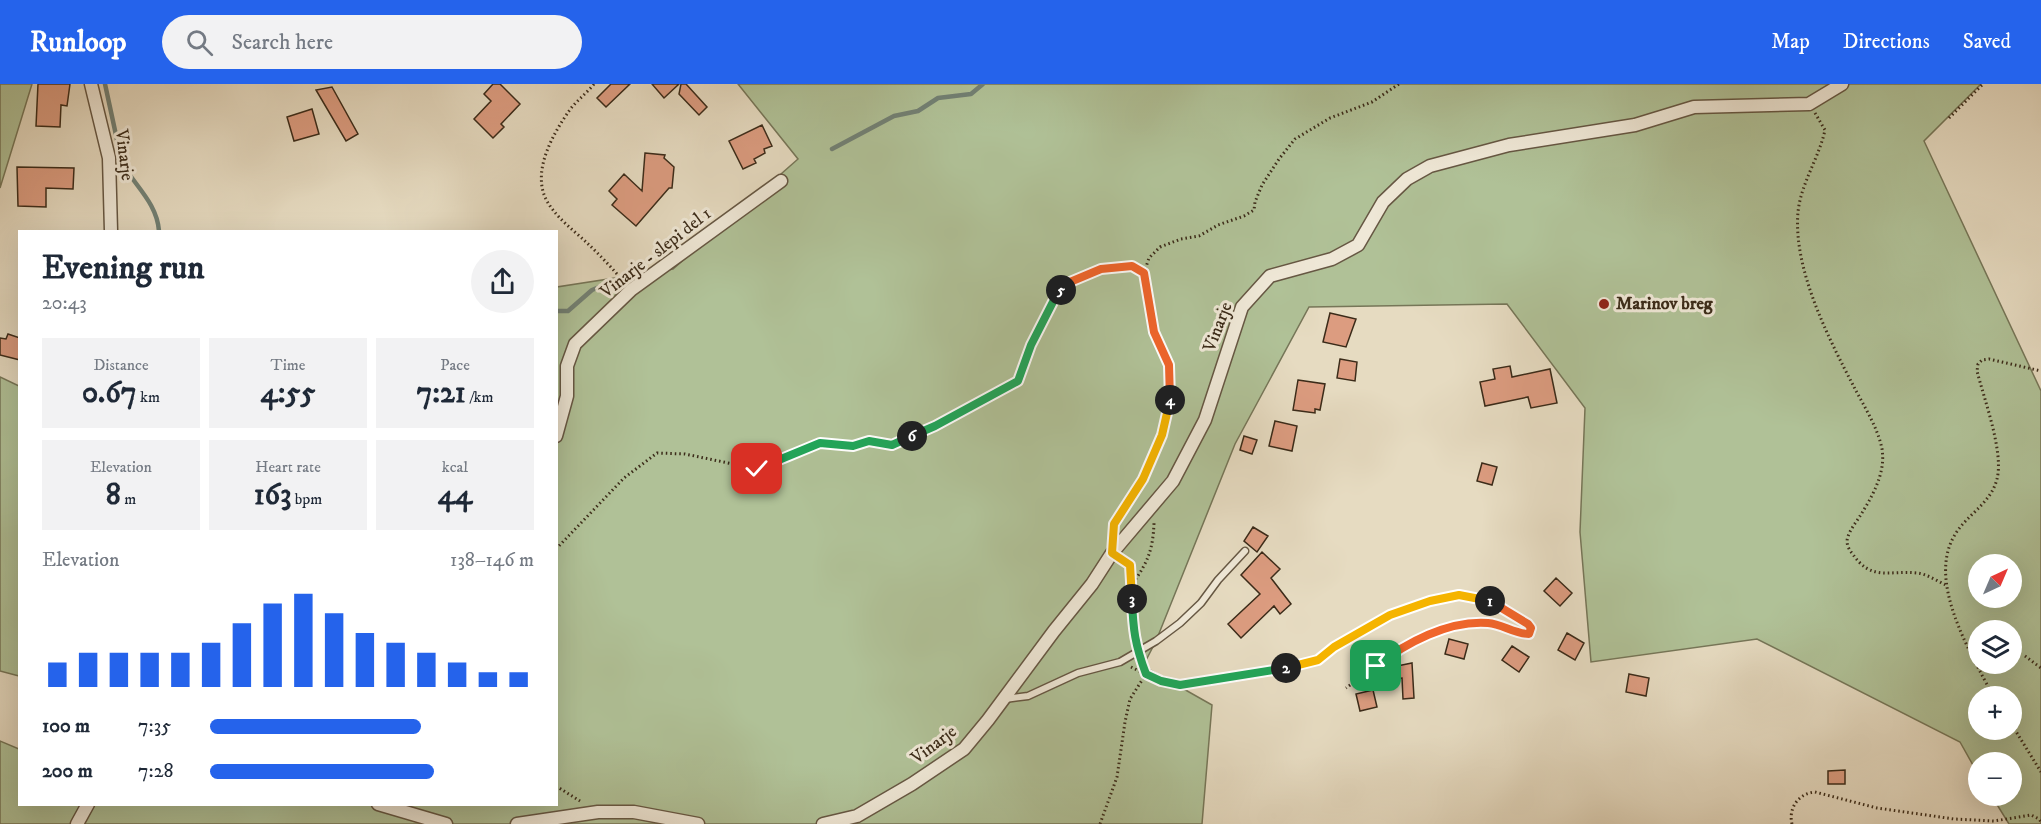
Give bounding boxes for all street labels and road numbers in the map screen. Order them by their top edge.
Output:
street label: Vinarje [110,127,138,182]
street label: Vinarje - slepi del 1 [595,203,716,304]
street label: Vinarje [1198,299,1237,356]
street label: Vinarje [906,721,961,770]

